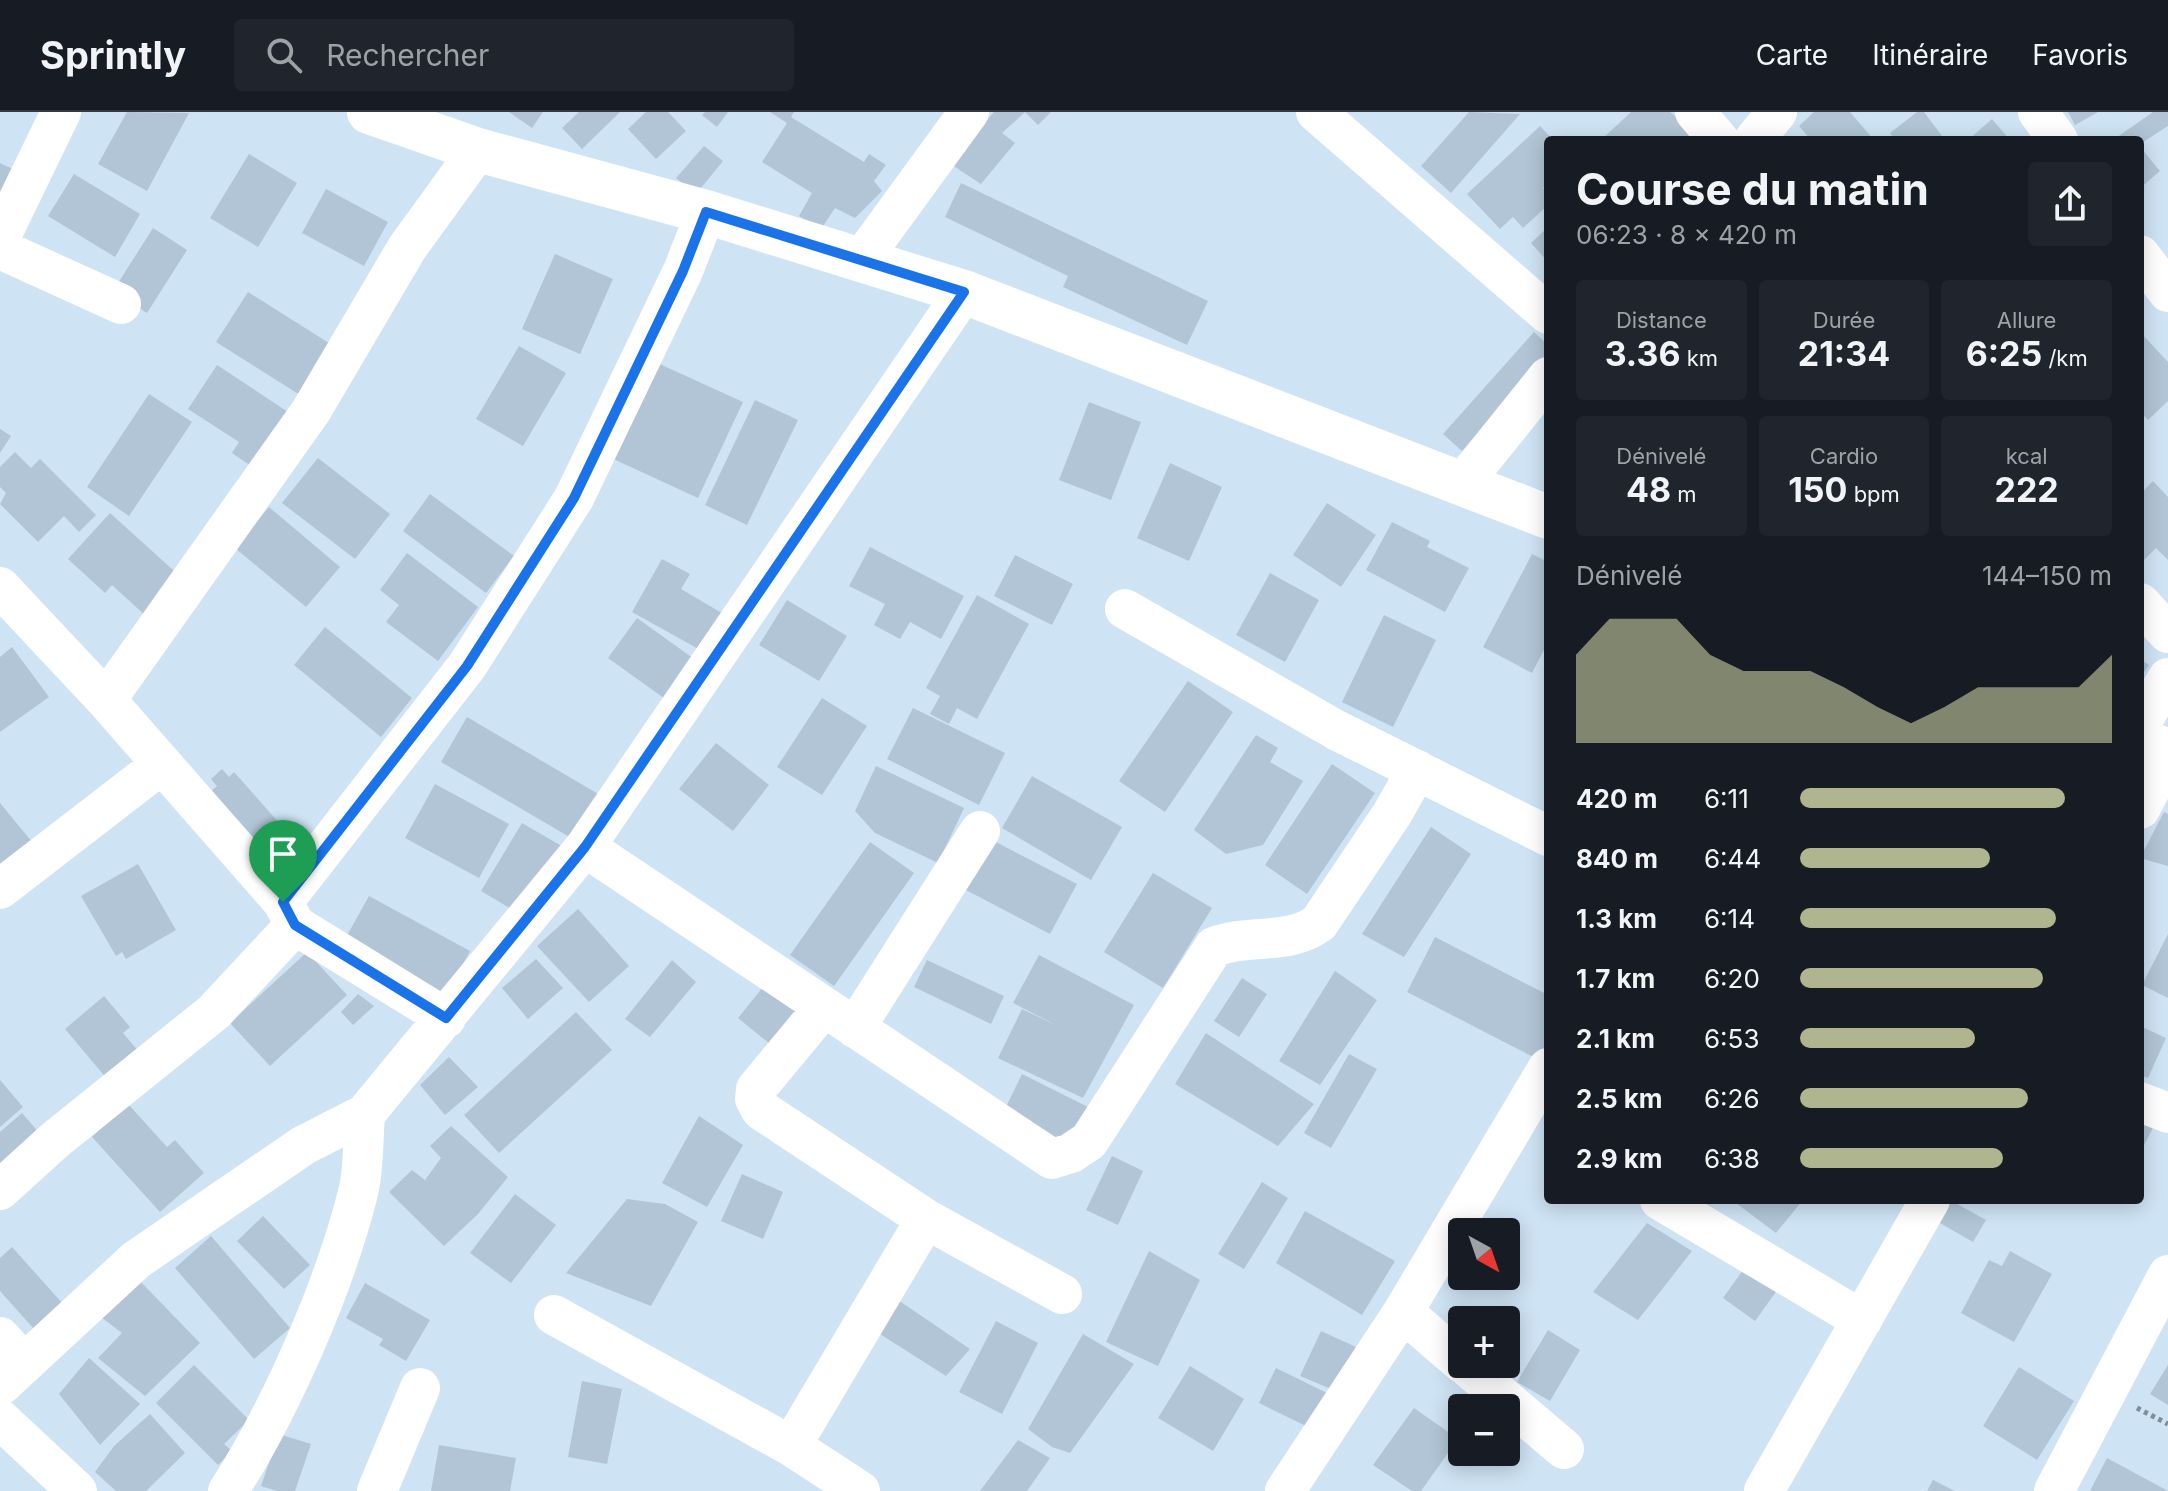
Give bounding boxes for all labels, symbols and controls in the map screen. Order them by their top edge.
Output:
search box [234,19,794,91]
text: Sprintly [40,32,186,78]
icon: search [262,33,306,77]
text: Rechercher [326,37,489,73]
text: Carte [1756,38,1828,72]
text: Itinéraire [1872,38,1988,72]
text: Favoris [2032,38,2128,72]
text: Course du matin [1576,162,1929,216]
button: share [2028,162,2112,246]
text: 06:23 · 8 × 420 m [1576,219,1797,250]
text: Distance [1616,307,1707,333]
text: Durée [1813,307,1875,333]
text: Allure [1997,307,2056,333]
text: 3.36 [1605,333,1680,374]
text: 21:34 [1798,333,1890,374]
text: 6:25 [1966,333,2042,374]
text: km [1680,345,1718,371]
text: /km [2042,345,2088,371]
text: Dénivelé [1616,443,1706,469]
text: Cardio [1810,443,1878,469]
text: kcal [2006,443,2048,469]
text: 48 [1626,469,1671,510]
text: 150 [1788,469,1847,510]
text: 222 [1995,469,2059,510]
text: m [1671,481,1697,507]
text: bpm [1847,481,1900,507]
text: Dénivelé [1576,560,1682,591]
text: 144–150 m [1982,560,2112,591]
text: 420 m [1576,783,1657,814]
text: 6:11 [1704,783,1749,814]
pin [249,820,317,902]
icon: arrive [261,832,305,876]
text: 840 m [1576,843,1658,874]
text: 6:44 [1704,843,1761,874]
text: 1.3 km [1576,903,1657,934]
text: 6:14 [1704,903,1755,934]
text: 1.7 km [1576,963,1655,994]
text: 6:20 [1704,963,1760,994]
text: 2.1 km [1576,1023,1655,1054]
text: 6:53 [1704,1023,1759,1054]
text: 2.5 km [1576,1083,1662,1114]
text: 6:26 [1704,1083,1760,1114]
text: 2.9 km [1576,1143,1663,1174]
text: 6:38 [1704,1143,1760,1174]
north arrow [1448,1218,1520,1290]
map controls [1448,1218,1520,1466]
button: + [1448,1306,1520,1378]
button: − [1448,1394,1520,1466]

